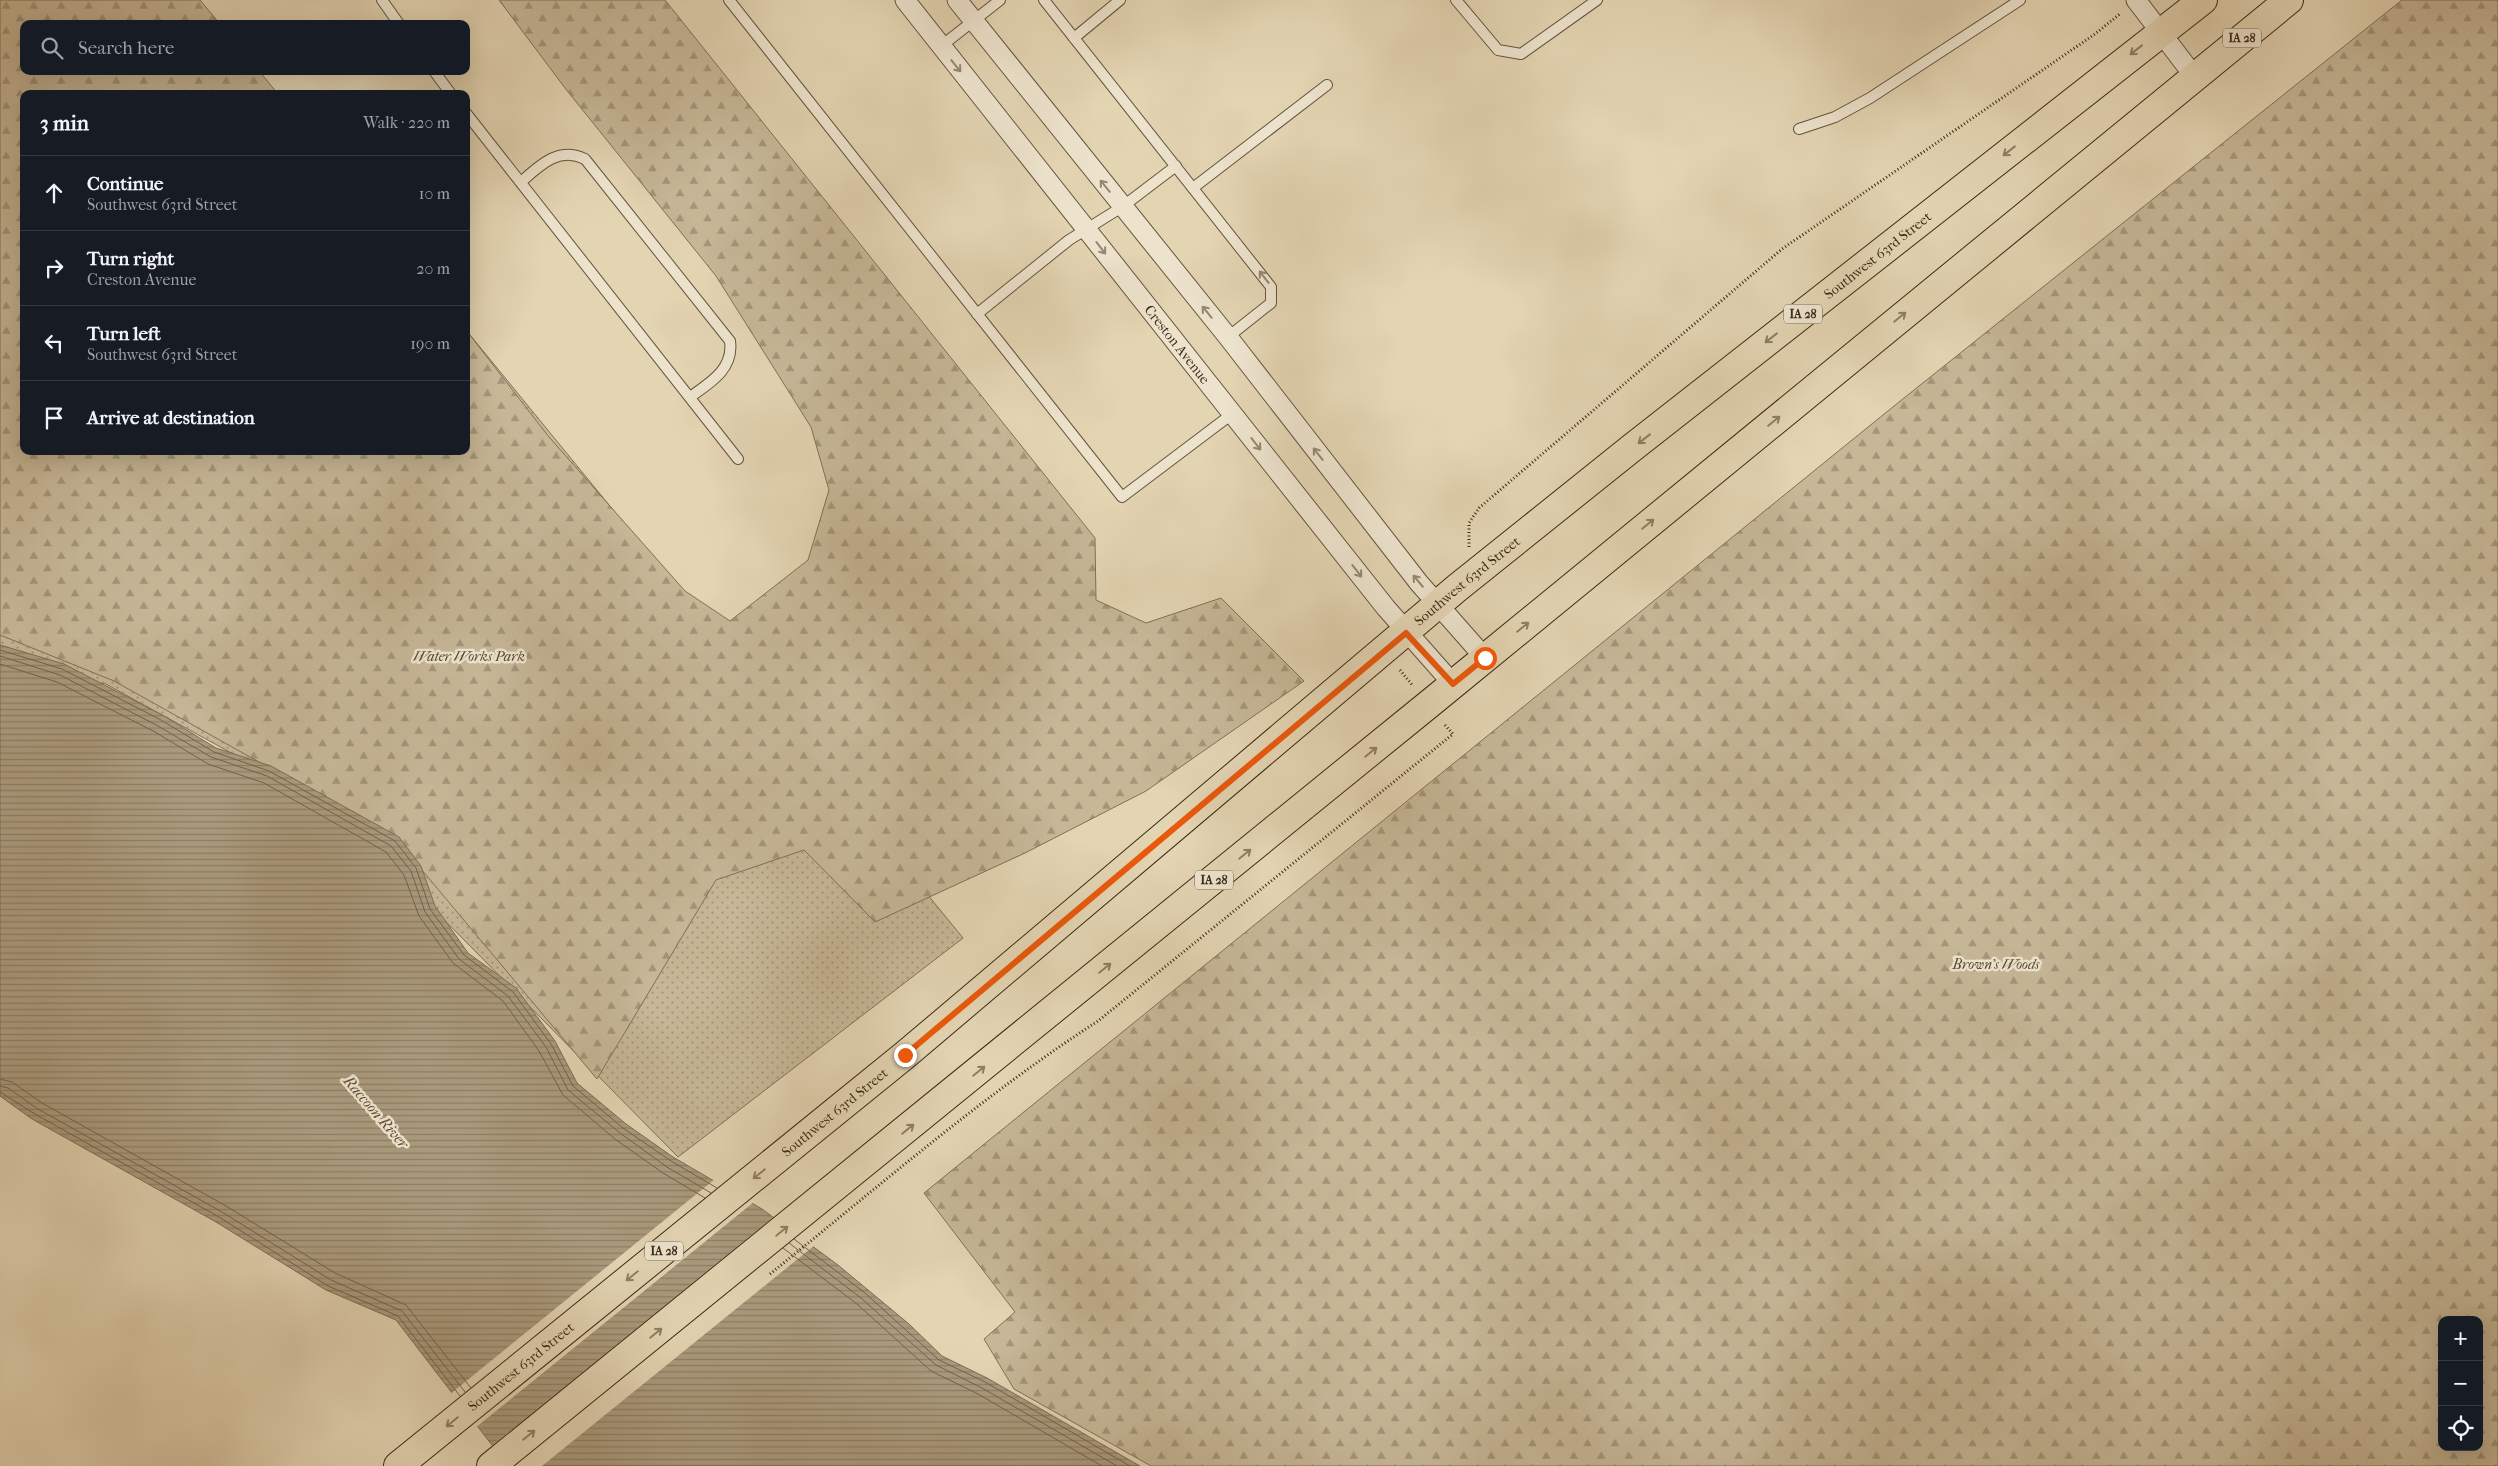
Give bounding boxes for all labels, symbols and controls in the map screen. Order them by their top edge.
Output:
search box [20,20,470,75]
road number: IA 28 [2223,28,2261,48]
icon: search [38,34,66,62]
text: Search here [78,37,174,59]
one-way arrow [2130,45,2143,56]
one-way arrow [950,59,961,72]
text: 3 min [40,111,89,135]
text: Walk · 220 m [363,113,450,132]
one-way arrow [2002,146,2016,156]
text: Continue [87,173,163,195]
icon: ahead [40,179,68,207]
one-way arrow [1099,180,1110,193]
text: 10 m [419,184,450,203]
text: Southwest 63rd Street [87,195,237,214]
street label: Southwest 63rd Street [1820,208,1935,303]
one-way arrow [1095,241,1106,254]
text: Turn right [87,248,174,270]
icon: right [40,254,68,282]
text: 20 m [416,259,450,278]
text: Creston Avenue [87,270,196,289]
one-way arrow [1258,271,1269,284]
street label: Creston Avenue [1141,301,1214,387]
road number: IA 28 [1784,304,1822,324]
one-way arrow [1202,306,1213,319]
one-way arrow [1893,312,1906,323]
text: Turn left [87,323,161,345]
icon: left [40,329,68,357]
one-way arrow [1765,333,1778,344]
text: 190 m [410,334,450,353]
text: Southwest 63rd Street [87,345,237,364]
icon: arrive [40,404,68,432]
text: Arrive at destination [87,407,255,429]
one-way arrow [1767,415,1780,426]
one-way arrow [1637,433,1650,444]
one-way arrow [1251,437,1261,451]
one-way arrow [1313,447,1323,461]
one-way arrow [1642,518,1655,529]
street label: Southwest 63rd Street [1411,533,1523,629]
one-way arrow [1351,564,1362,577]
one-way arrow [1413,575,1424,588]
one-way arrow [1516,621,1529,632]
route start [1474,647,1497,670]
park label: Water Works Park [413,648,525,665]
one-way arrow [1364,746,1377,757]
one-way arrow [1238,849,1251,860]
road number: IA 28 [1195,870,1233,890]
park label: Brown's Woods [1952,956,2040,973]
one-way arrow [1098,963,1111,974]
route end [894,1044,917,1067]
street label: Southwest 63rd Street [778,1064,891,1160]
one-way arrow [973,1065,986,1076]
water label: Raccoon River [339,1071,413,1153]
one-way arrow [901,1123,914,1134]
one-way arrow [752,1168,765,1179]
one-way arrow [775,1225,788,1236]
road number: IA 28 [645,1242,683,1260]
one-way arrow [626,1270,639,1282]
map controls [2438,1316,2483,1451]
button: + [2438,1316,2483,1361]
street label: Southwest 63rd Street [464,1318,577,1415]
one-way arrow [649,1328,662,1339]
button: − [2438,1361,2483,1406]
button: locate [2438,1406,2483,1451]
one-way arrow [446,1417,459,1428]
one-way arrow [522,1430,535,1441]

